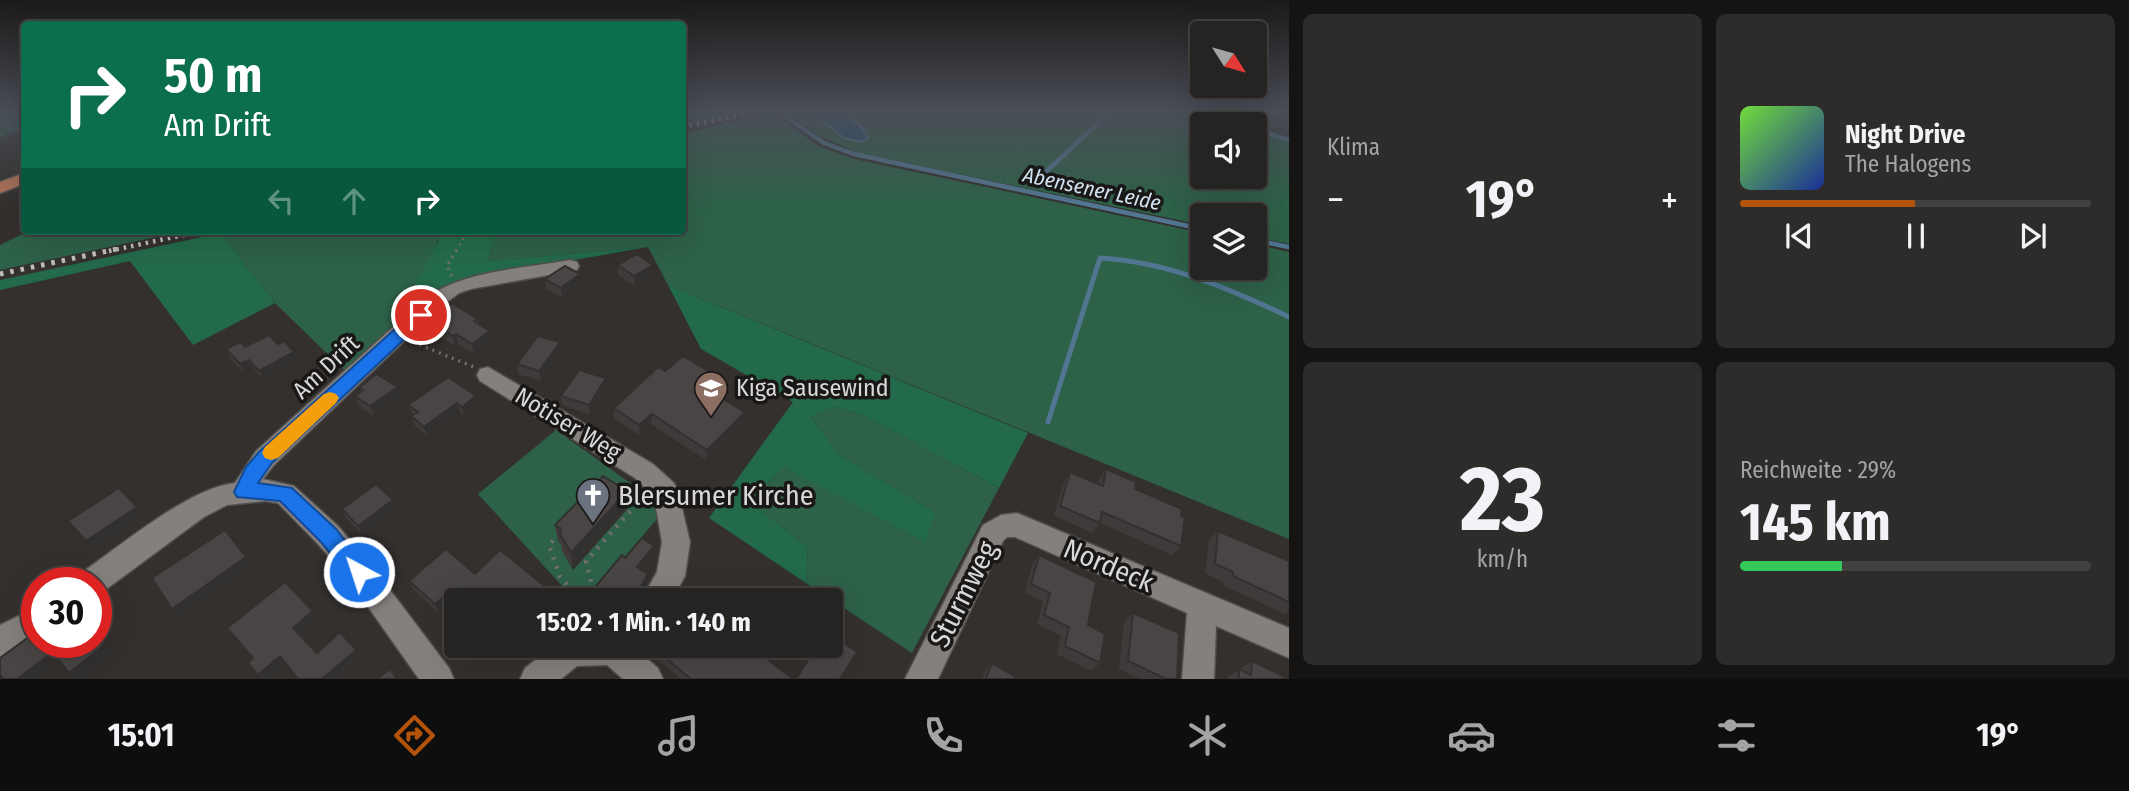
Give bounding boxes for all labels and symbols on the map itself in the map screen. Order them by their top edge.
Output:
north arrow [1190,21,1267,98]
water label: Abensener Leide [1020,162,1163,216]
pin [391,285,451,345]
street label: Am Drift [287,329,365,405]
school or university icon: Kiga Sausewind [692,369,730,418]
place label: Kiga Sausewind [736,374,889,402]
street label: Notiser Weg [510,382,626,467]
church icon: Blersumer Kirche [574,476,612,525]
place label: Blersumer Kirche [618,479,814,512]
street label: Nordeck [1059,532,1160,599]
position arrow [322,535,396,609]
street label: Sturmweg [923,535,1004,653]
speed limit sign: 30 [21,567,112,658]

